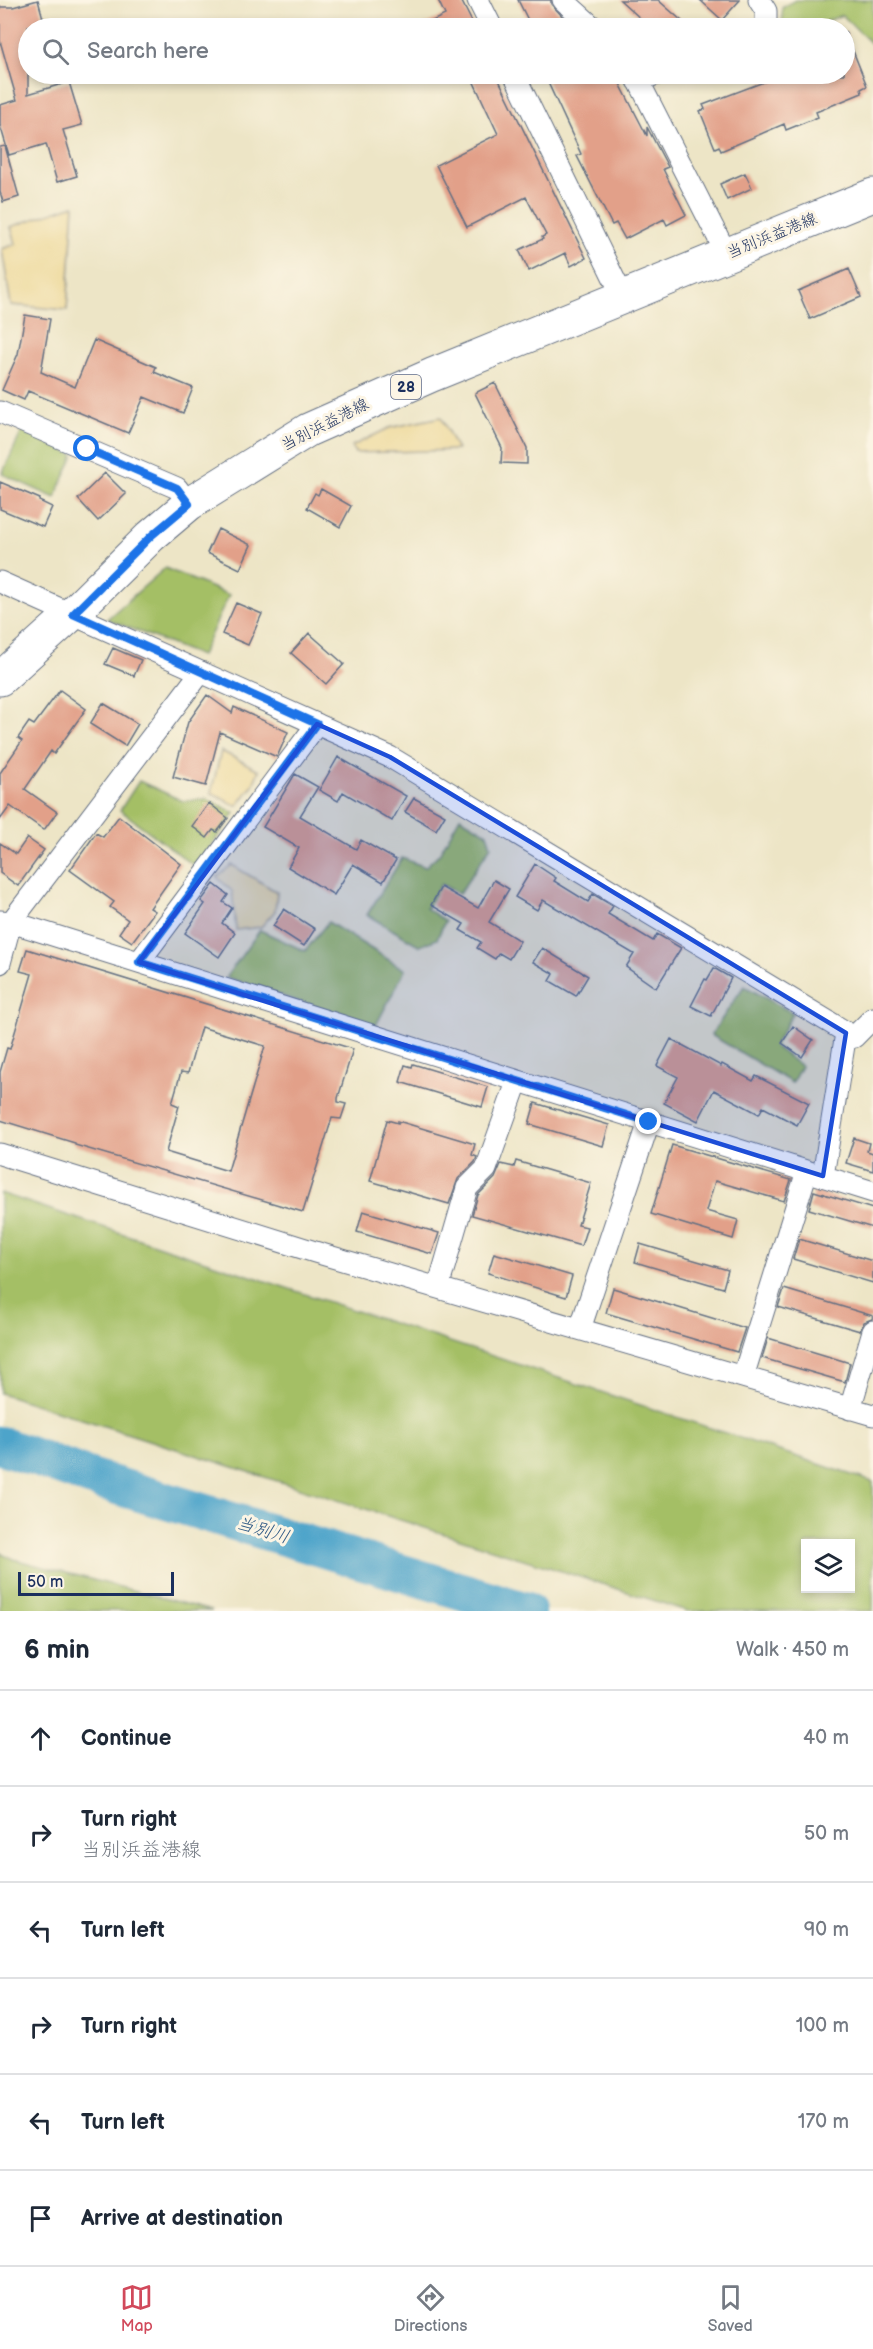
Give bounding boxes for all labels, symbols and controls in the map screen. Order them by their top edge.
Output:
search box [18,18,855,84]
icon: search [39,35,72,68]
text: Search here [87,38,209,65]
street label: 当別浜益港線 [724,209,820,263]
road number: 28 [391,375,421,399]
street label: 当別浜益港線 [278,395,372,455]
route start [73,435,99,461]
route end [635,1108,661,1134]
water label: 当別川 [234,1512,292,1548]
map controls [801,1539,855,1593]
button: layers [801,1539,855,1593]
scale bar [18,1569,174,1596]
text: 50 m [27,1573,63,1592]
text: 6 min [24,1635,90,1666]
text: Walk · 450 m [736,1638,849,1662]
icon: ahead [24,1722,57,1755]
text: Continue [81,1725,171,1752]
text: 40 m [803,1726,849,1750]
text: Turn right [81,1806,177,1833]
icon: right [24,1818,57,1851]
text: 50 m [804,1822,849,1846]
text: 当別浜益港線 [81,1838,201,1862]
icon: left [24,1914,57,1947]
text: Turn left [81,1917,165,1944]
text: 90 m [804,1918,849,1942]
icon: right [24,2010,57,2043]
text: Turn right [81,2013,177,2040]
text: 100 m [796,2014,849,2038]
icon: left [24,2106,57,2139]
text: Turn left [81,2109,165,2136]
text: 170 m [798,2110,849,2134]
icon: arrive [24,2202,57,2235]
text: Arrive at destination [81,2205,283,2232]
tab: Map [120,2281,153,2336]
tab: Directions [394,2281,467,2336]
tab: Saved [708,2281,753,2336]

